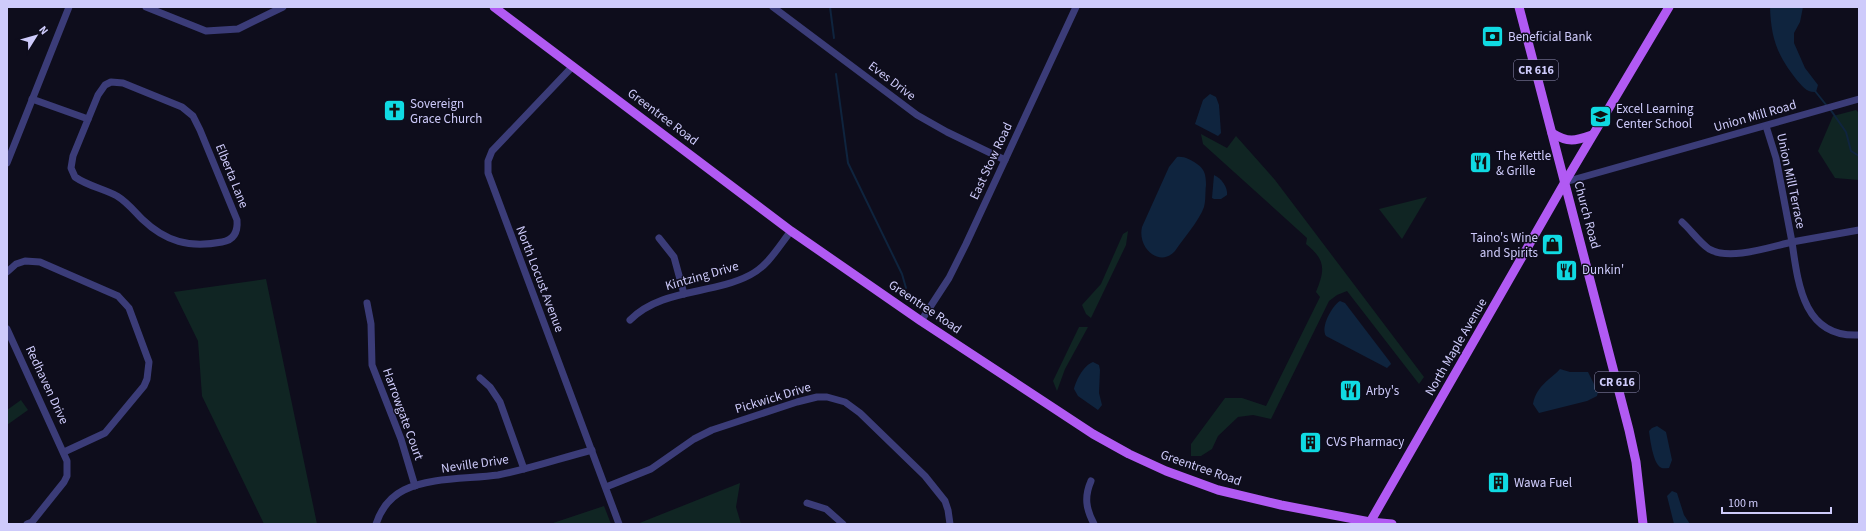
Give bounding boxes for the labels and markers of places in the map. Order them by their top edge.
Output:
bank icon: Beneficial Bank [1479,24,1505,50]
place label: Beneficial Bank [1508,28,1593,46]
place label: Sovereign Grace Church [410,95,482,128]
church icon: Sovereign Grace Church [381,98,407,124]
place label: Excel Learning Center School [1616,100,1694,133]
school or university icon: Excel Learning Center School [1587,103,1613,129]
place label: The Kettle & Grille [1496,147,1551,180]
restaurant icon: The Kettle & Grille [1468,150,1494,176]
place label: Taino's Wine and Spirits [1470,229,1539,262]
shop icon: Taino's Wine and Spirits [1540,232,1566,258]
restaurant icon: Dunkin' [1554,257,1580,283]
place label: Dunkin' [1582,261,1624,279]
restaurant icon: Arby's [1338,378,1364,404]
place label: Arby's [1366,382,1400,400]
building icon: CVS Pharmacy [1298,429,1324,455]
place label: CVS Pharmacy [1326,433,1404,451]
building icon: Wawa Fuel [1485,470,1511,496]
place label: Wawa Fuel [1514,474,1572,492]

